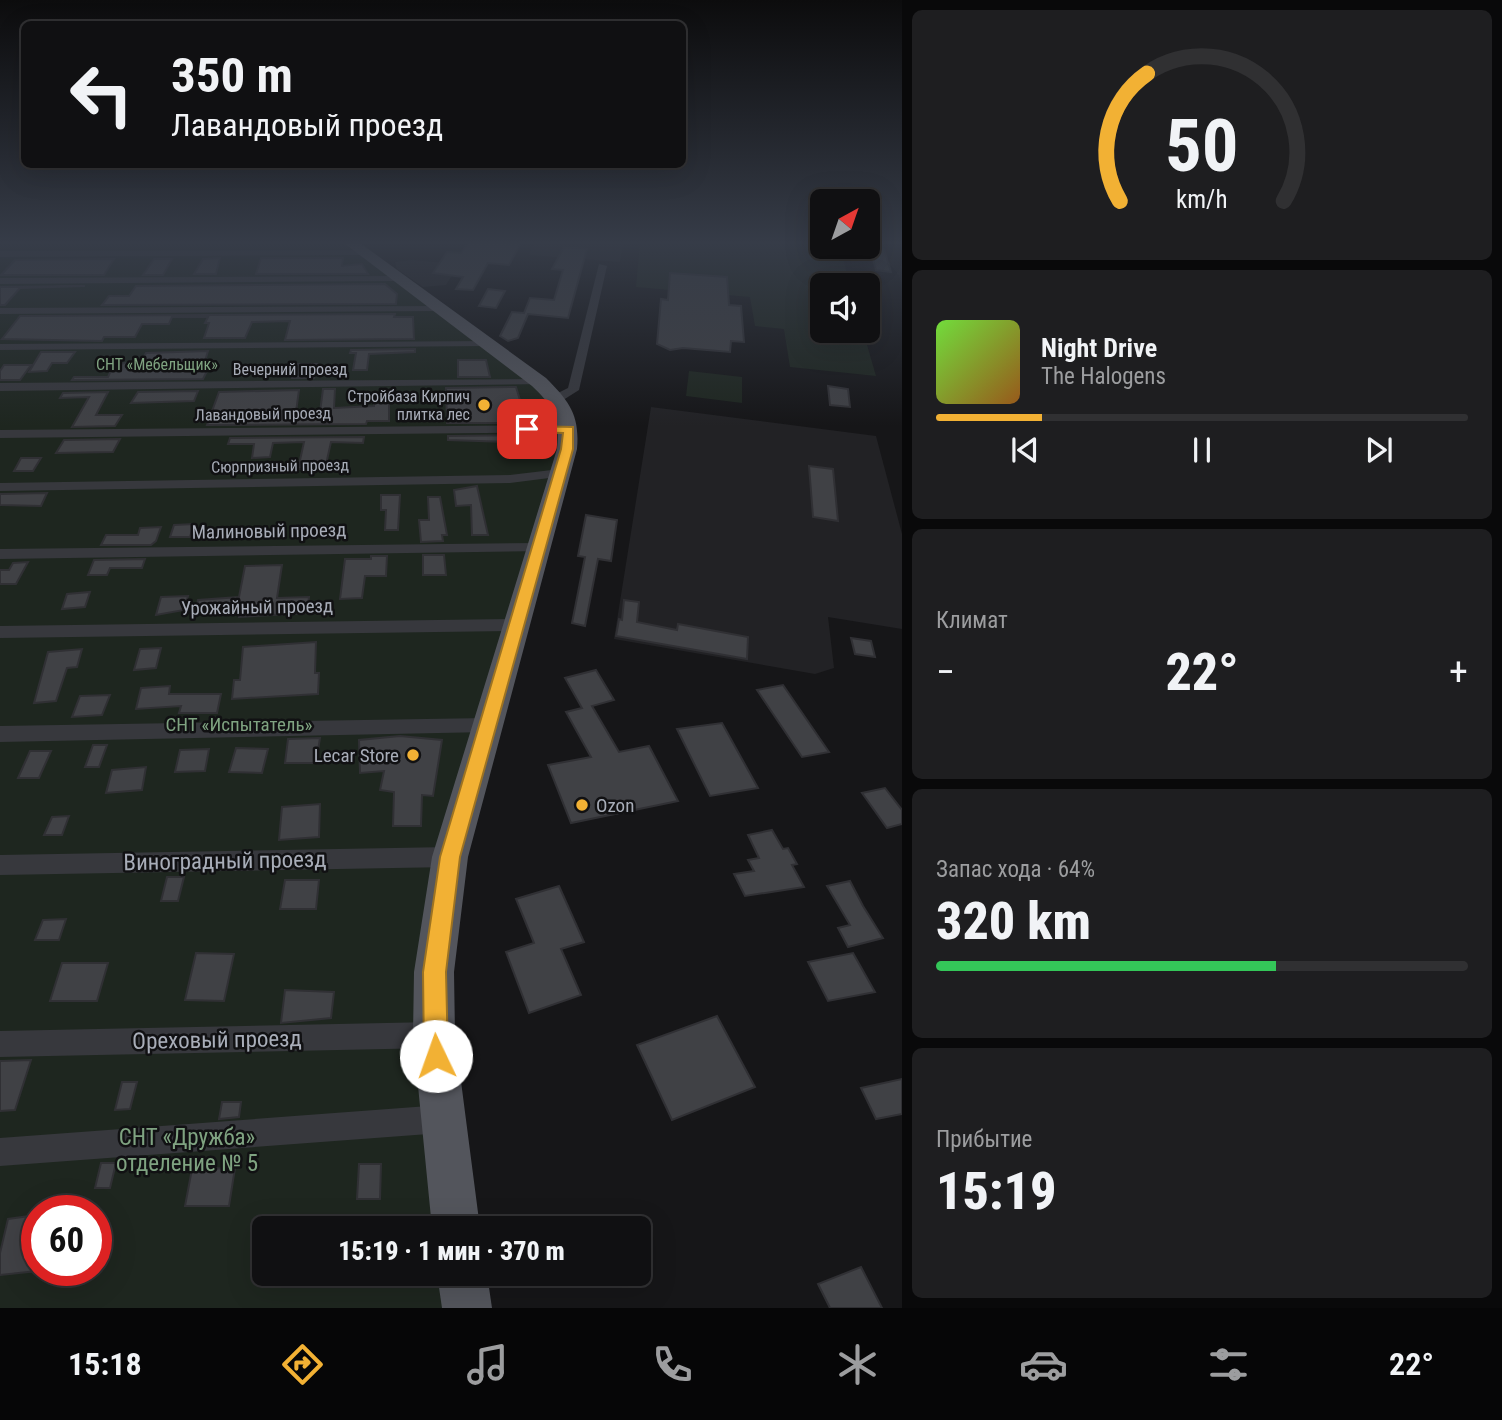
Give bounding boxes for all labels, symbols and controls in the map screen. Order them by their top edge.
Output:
text: 350 m [171,47,293,104]
icon: left [56,49,147,140]
text: 50 [1165,103,1239,189]
text: Лавандовый проезд [171,106,443,144]
text: km/h [1176,185,1228,214]
north arrow [810,189,880,259]
map controls [810,189,880,343]
button: sound [810,273,880,343]
text: Night Drive [1041,333,1157,363]
park label: СНТ «Мебельщик» [96,355,218,374]
street label: Вечерний проезд [233,360,348,379]
text: The Halogens [1041,363,1166,390]
place label: Стройбаза Кирпич плитка лес [347,387,470,424]
marker: Стройбаза Кирпич плитка лес [476,397,492,413]
pin [497,399,557,459]
street label: Лавандовый проезд [195,403,332,425]
icon: arrive [508,410,546,448]
icon: previous [1006,431,1044,469]
icon: pause [1183,431,1221,469]
icon: next [1360,431,1398,469]
street label: Сюрпризный проезд [211,455,349,477]
street label: Малиновый проезд [191,518,347,544]
street label: Урожайный проезд [181,594,333,620]
text: Климат [936,607,1008,634]
text: 22° [1165,642,1239,703]
text: − [936,650,955,694]
text: + [1449,650,1468,694]
park label: СНТ «Испытатель» [165,713,313,736]
place label: Lecar Store [314,744,399,767]
marker: Lecar Store [405,747,421,763]
place label: Ozon [596,794,634,817]
marker: Ozon [574,797,590,813]
street label: Виноградный проезд [123,846,327,876]
text: Запас хода · 64% [936,856,1095,883]
text: 320 km [936,891,1091,952]
position arrow [399,1019,473,1093]
street label: Ореховый проезд [132,1025,302,1055]
park label: СНТ «Дружба» отделение № 5 [116,1124,258,1177]
text: Прибытие [936,1126,1032,1153]
text: 15:19 [936,1161,1056,1222]
speed limit sign: 60 [21,1195,112,1286]
text: 15:19 · 1 мин · 370 m [338,1236,565,1266]
icon: directions [278,1340,327,1389]
icon: music [463,1340,512,1389]
icon: phone [648,1340,697,1389]
icon: climate [833,1340,882,1389]
icon: car [1019,1340,1068,1389]
icon: filters [1204,1340,1253,1389]
text: 15:18 [68,1345,142,1383]
text: 22° [1389,1345,1434,1383]

